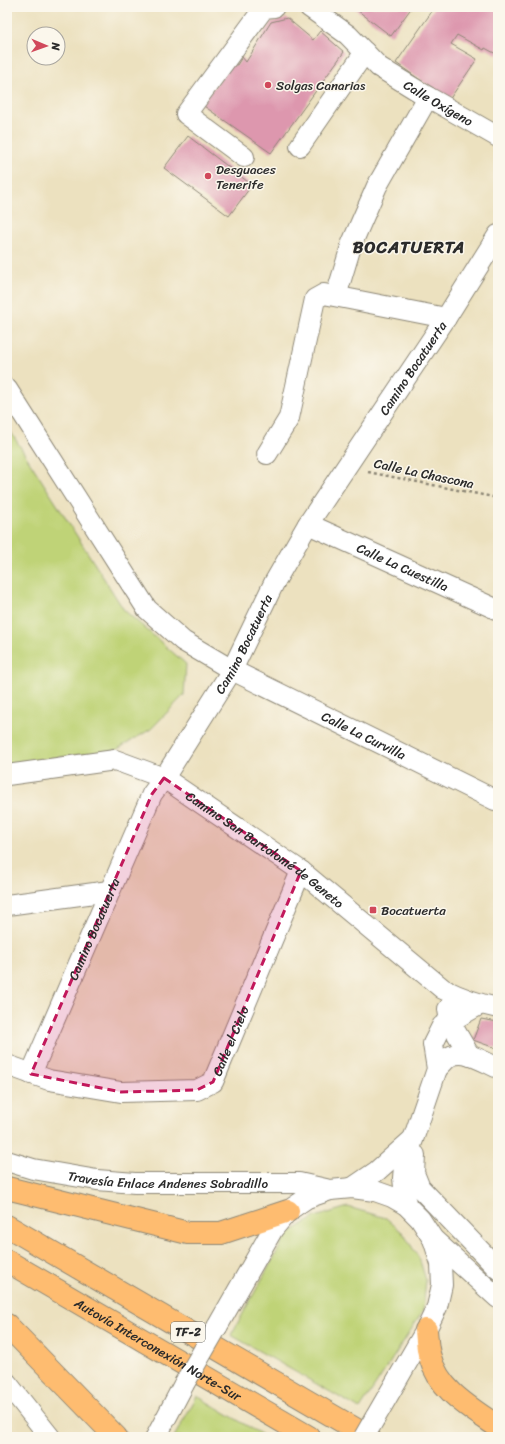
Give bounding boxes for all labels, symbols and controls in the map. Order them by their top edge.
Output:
north arrow [26,26,66,66]
text: N [46,41,65,51]
place label: Solgas Canarias [276,74,366,97]
street label: Calle Oxígeno [399,74,478,133]
marker: Solgas Canarias [263,80,273,90]
place label: Desguaces Tenerife [216,158,277,196]
marker: Desguaces Tenerife [203,171,213,181]
district label: BOCATUERTA [353,232,465,262]
street label: Camino Bocatuerta [373,316,453,420]
street label: Calle La Chascona [372,452,477,495]
street label: Calle La Cuestilla [353,536,453,598]
street label: Camino Bocatuerta [209,590,279,699]
street label: Calle La Curvilla [317,705,410,767]
street label: Camino San Bartolomé de Geneto [181,785,349,915]
street label: Camino Bocatuerta [62,874,127,984]
place label: Bocatuerta [381,899,446,922]
marker: Bocatuerta [368,905,378,915]
street label: Calle el Cielo [206,1002,256,1080]
street label: Travesía Enlace Andenes Sobradillo [66,1164,268,1195]
street label: Autovía Interconexión Norte-Sur [69,1291,247,1408]
road number: TF-2 [171,1322,205,1342]

